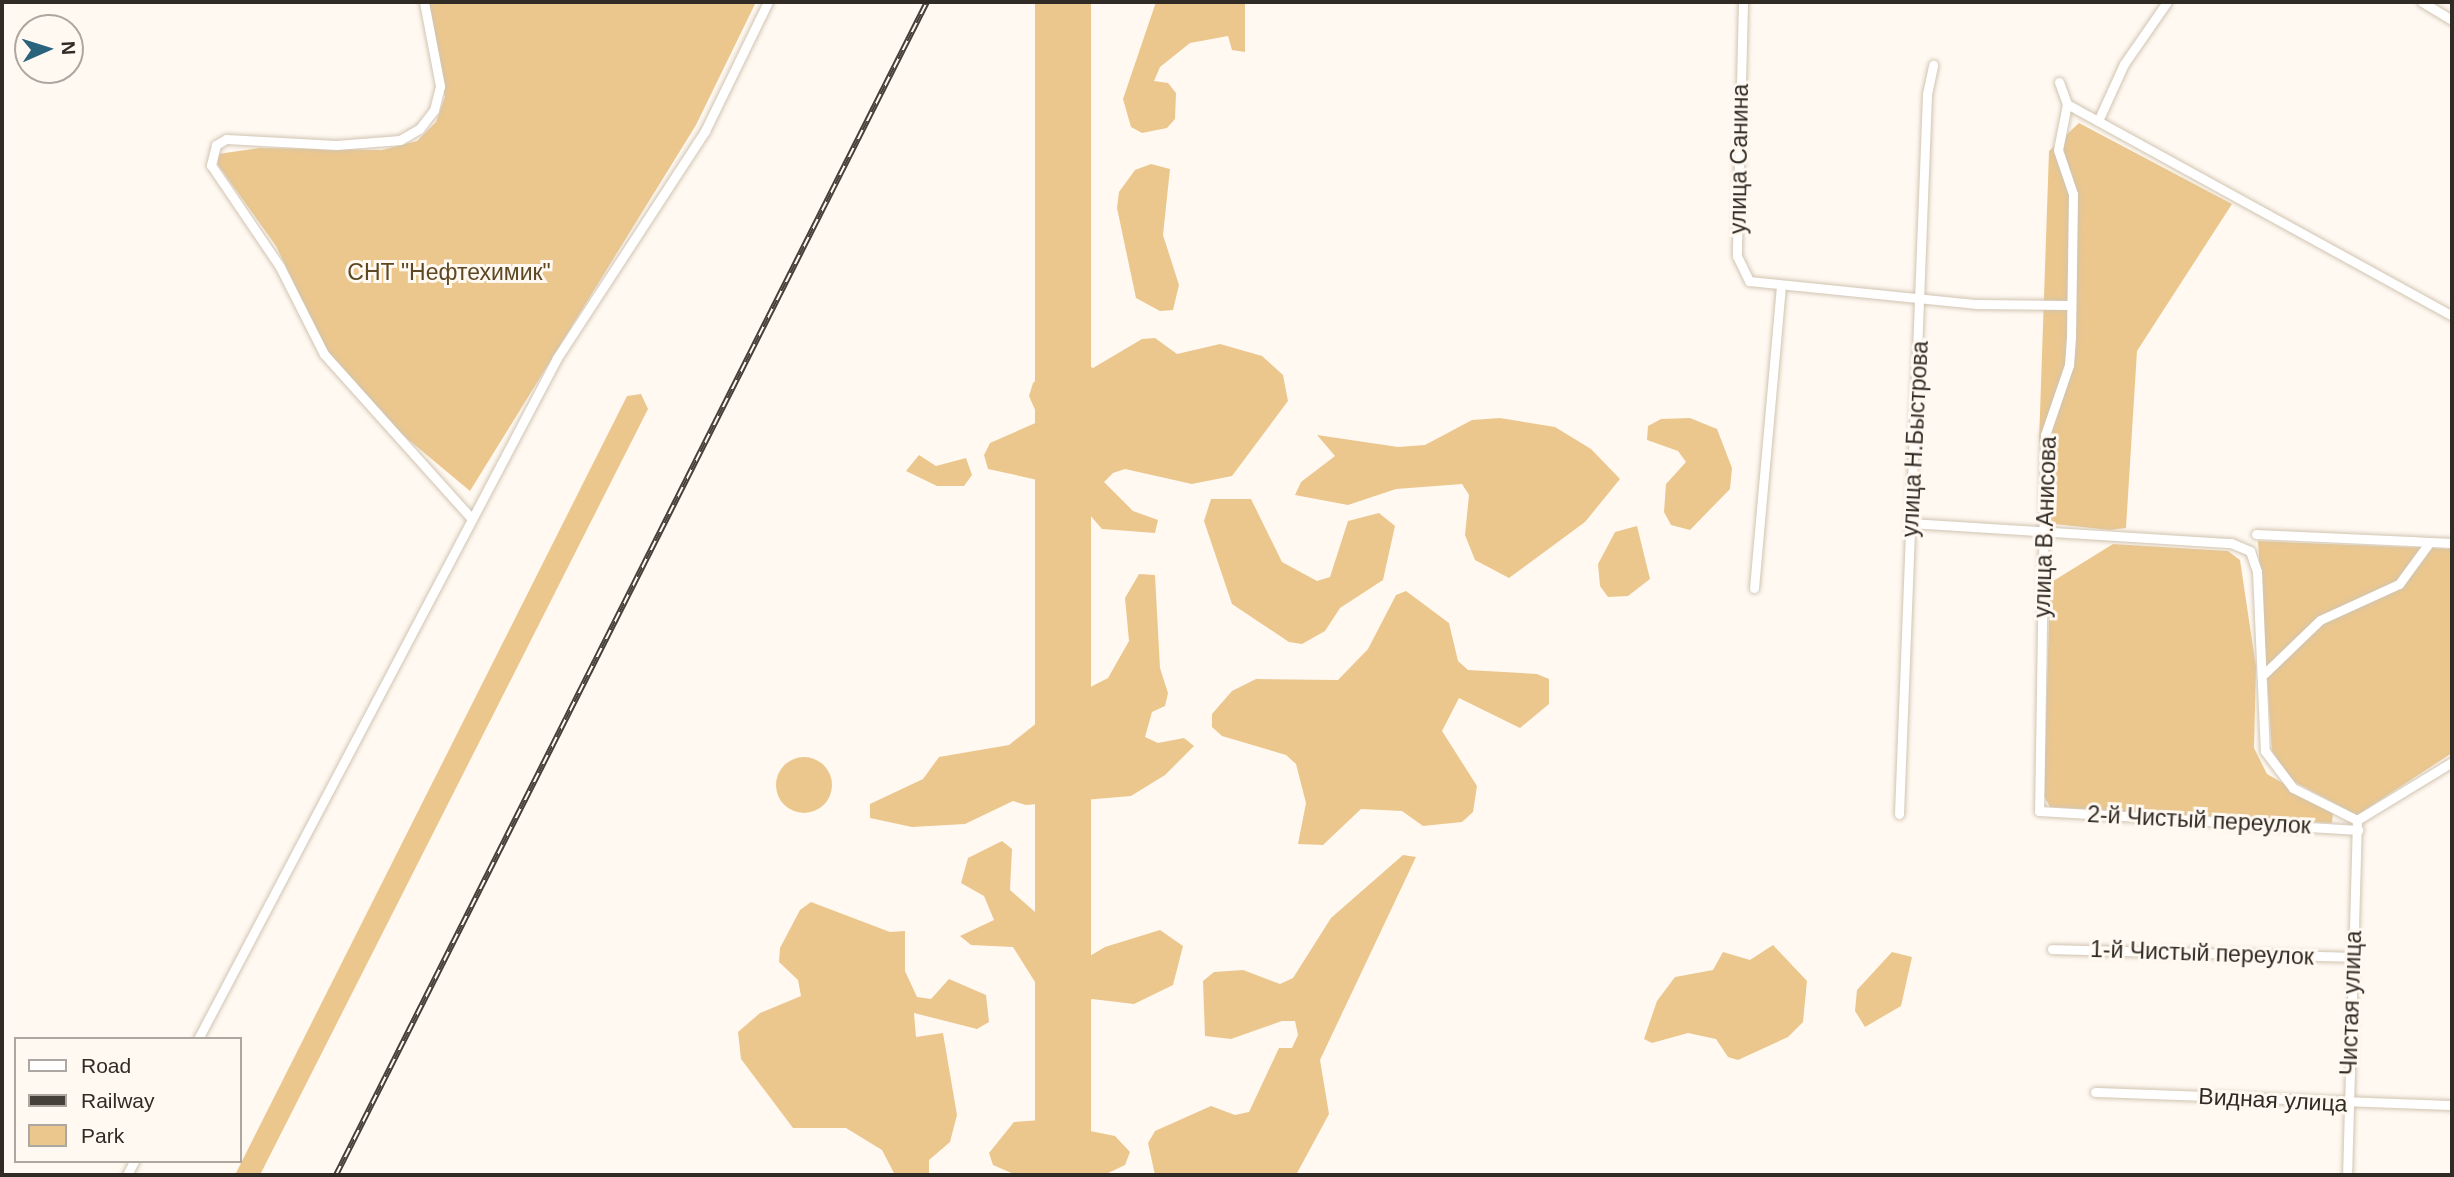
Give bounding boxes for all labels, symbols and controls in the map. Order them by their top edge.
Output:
north arrow [14,14,84,84]
text: N [58,41,79,55]
street label: улица Санина [1724,84,1754,234]
park label: СНТ "Нефтехимик" [347,258,551,286]
street label: улица Н.Быстрова [1896,340,1934,538]
street label: улица В.Анисова [2028,436,2062,618]
street label: 2-й Чистый переулок [2087,800,2311,840]
street label: Чистая улица [2335,930,2367,1076]
street label: 1-й Чистый переулок [2090,935,2314,971]
legend [14,1037,242,1163]
text: Road [81,1054,131,1077]
street label: Видная улица [2198,1082,2348,1118]
text: Railway [81,1089,155,1112]
text: Park [81,1124,124,1147]

